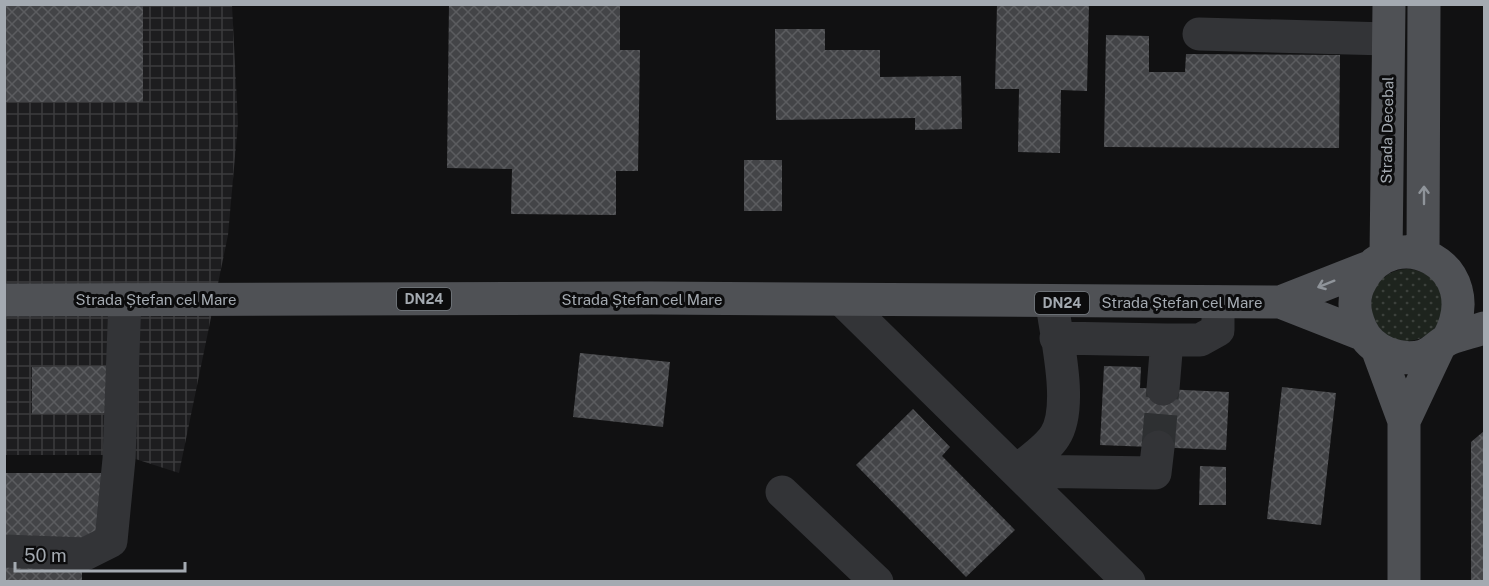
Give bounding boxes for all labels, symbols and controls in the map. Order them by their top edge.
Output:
street label: Strada Decebal [1378,76,1396,184]
one-way arrow [1418,186,1430,206]
one-way arrow [1317,279,1336,290]
road number: DN24 [397,288,451,310]
street label: Strada Ștefan cel Mare [76,291,236,308]
street label: Strada Ștefan cel Mare [562,291,722,308]
road number: DN24 [1035,292,1089,314]
street label: Strada Ștefan cel Mare [1102,294,1262,311]
scale bar [15,535,184,573]
text: 50 m [24,545,67,566]

